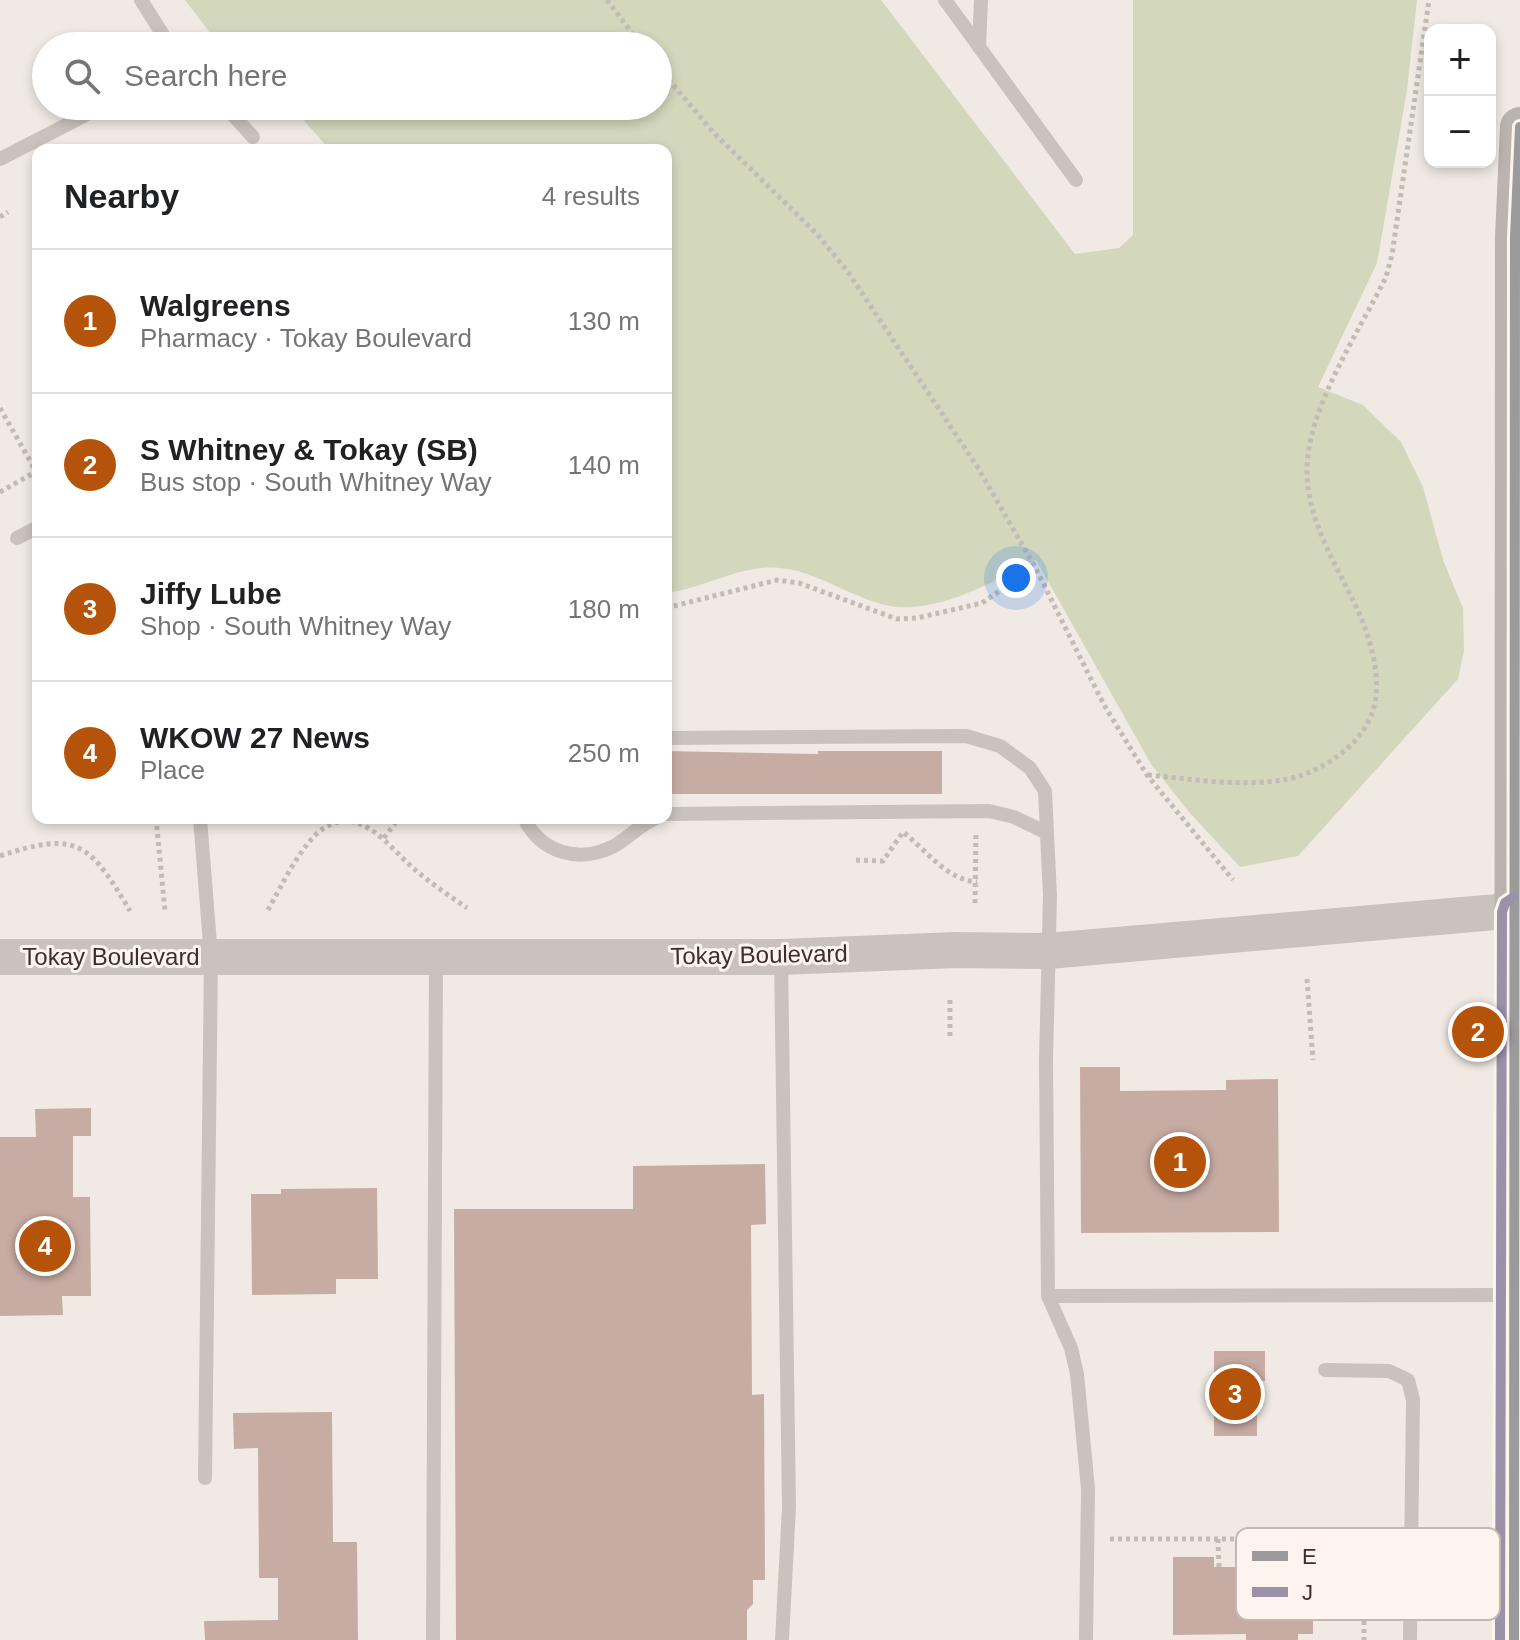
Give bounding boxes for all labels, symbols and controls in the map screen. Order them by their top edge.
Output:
map controls [1424,24,1496,168]
button: + [1424,24,1496,96]
search box [32,32,672,120]
icon: search [60,54,104,98]
text: Search here [124,59,287,92]
button: − [1424,96,1496,168]
text: Nearby [64,177,179,215]
text: 4 results [542,181,640,211]
text: Walgreens [140,289,291,322]
text: 1 [83,306,97,336]
text: 130 m [568,306,640,336]
text: Pharmacy · Tokay Boulevard [140,323,472,353]
text: S Whitney & Tokay (SB) [140,433,478,466]
text: 2 [83,450,97,480]
text: 140 m [568,450,640,480]
text: Bus stop · South Whitney Way [140,467,492,497]
your location [996,558,1036,598]
text: Jiffy Lube [140,577,282,610]
text: 3 [83,594,97,624]
text: 180 m [568,594,640,624]
text: Shop · South Whitney Way [140,611,451,641]
text: WKOW 27 News [140,721,370,754]
text: 4 [83,738,97,768]
text: 250 m [568,738,640,768]
text: Place [140,755,205,785]
street label: Tokay Boulevard [670,939,848,970]
street label: Tokay Boulevard [22,943,200,970]
pin: 2 [1452,1002,1504,1062]
pin: 1 [1154,1132,1206,1192]
pin: 4 [19,1216,71,1276]
pin: 3 [1209,1364,1261,1424]
legend [1236,1528,1500,1620]
text: E [1302,1544,1317,1569]
text: J [1302,1580,1313,1605]

